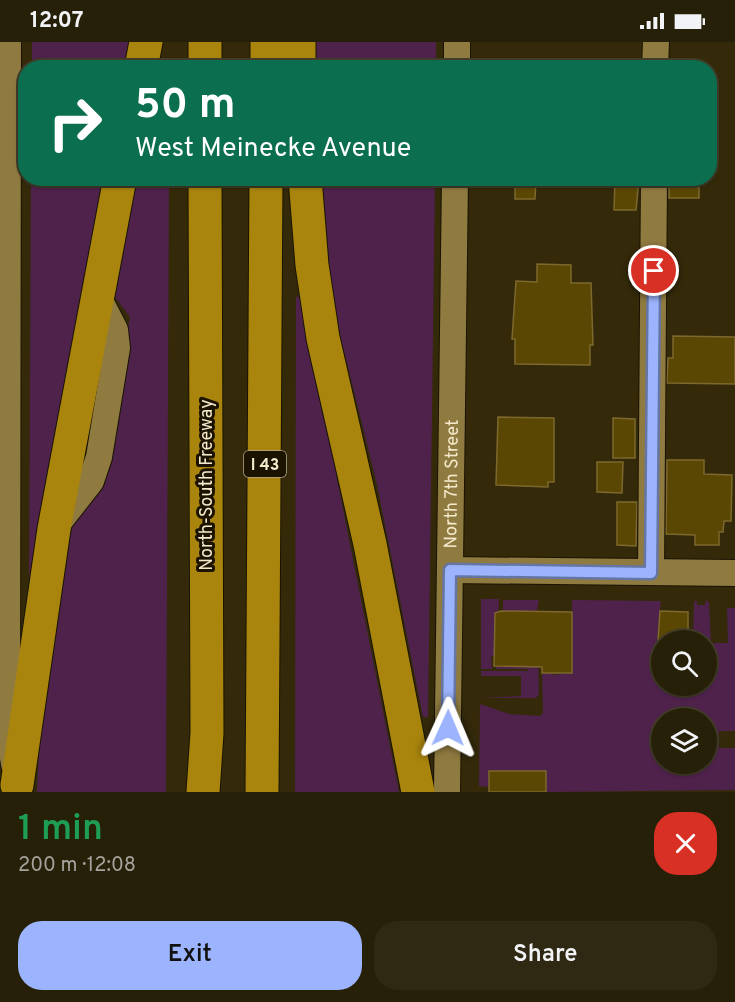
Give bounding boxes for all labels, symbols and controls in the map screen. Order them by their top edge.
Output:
text: 12:07 [30,8,83,35]
text: 50 m [135,80,236,133]
icon: right [36,84,114,162]
text: West Meinecke Avenue [135,132,411,166]
pin [628,245,679,296]
icon: arrive [637,254,670,287]
street label: North-South Freeway [196,399,219,571]
street label: North 7th Street [440,419,465,549]
road number: I 43 [244,451,286,477]
map controls [651,630,717,774]
button: search [651,630,717,696]
position arrow [416,696,480,760]
button: layers [651,708,717,774]
text: 1 min [18,807,103,853]
button: close [654,812,717,875]
text: 200 m · 12:08 [18,853,136,879]
button: Exit [18,921,362,990]
button: Share [374,921,717,990]

